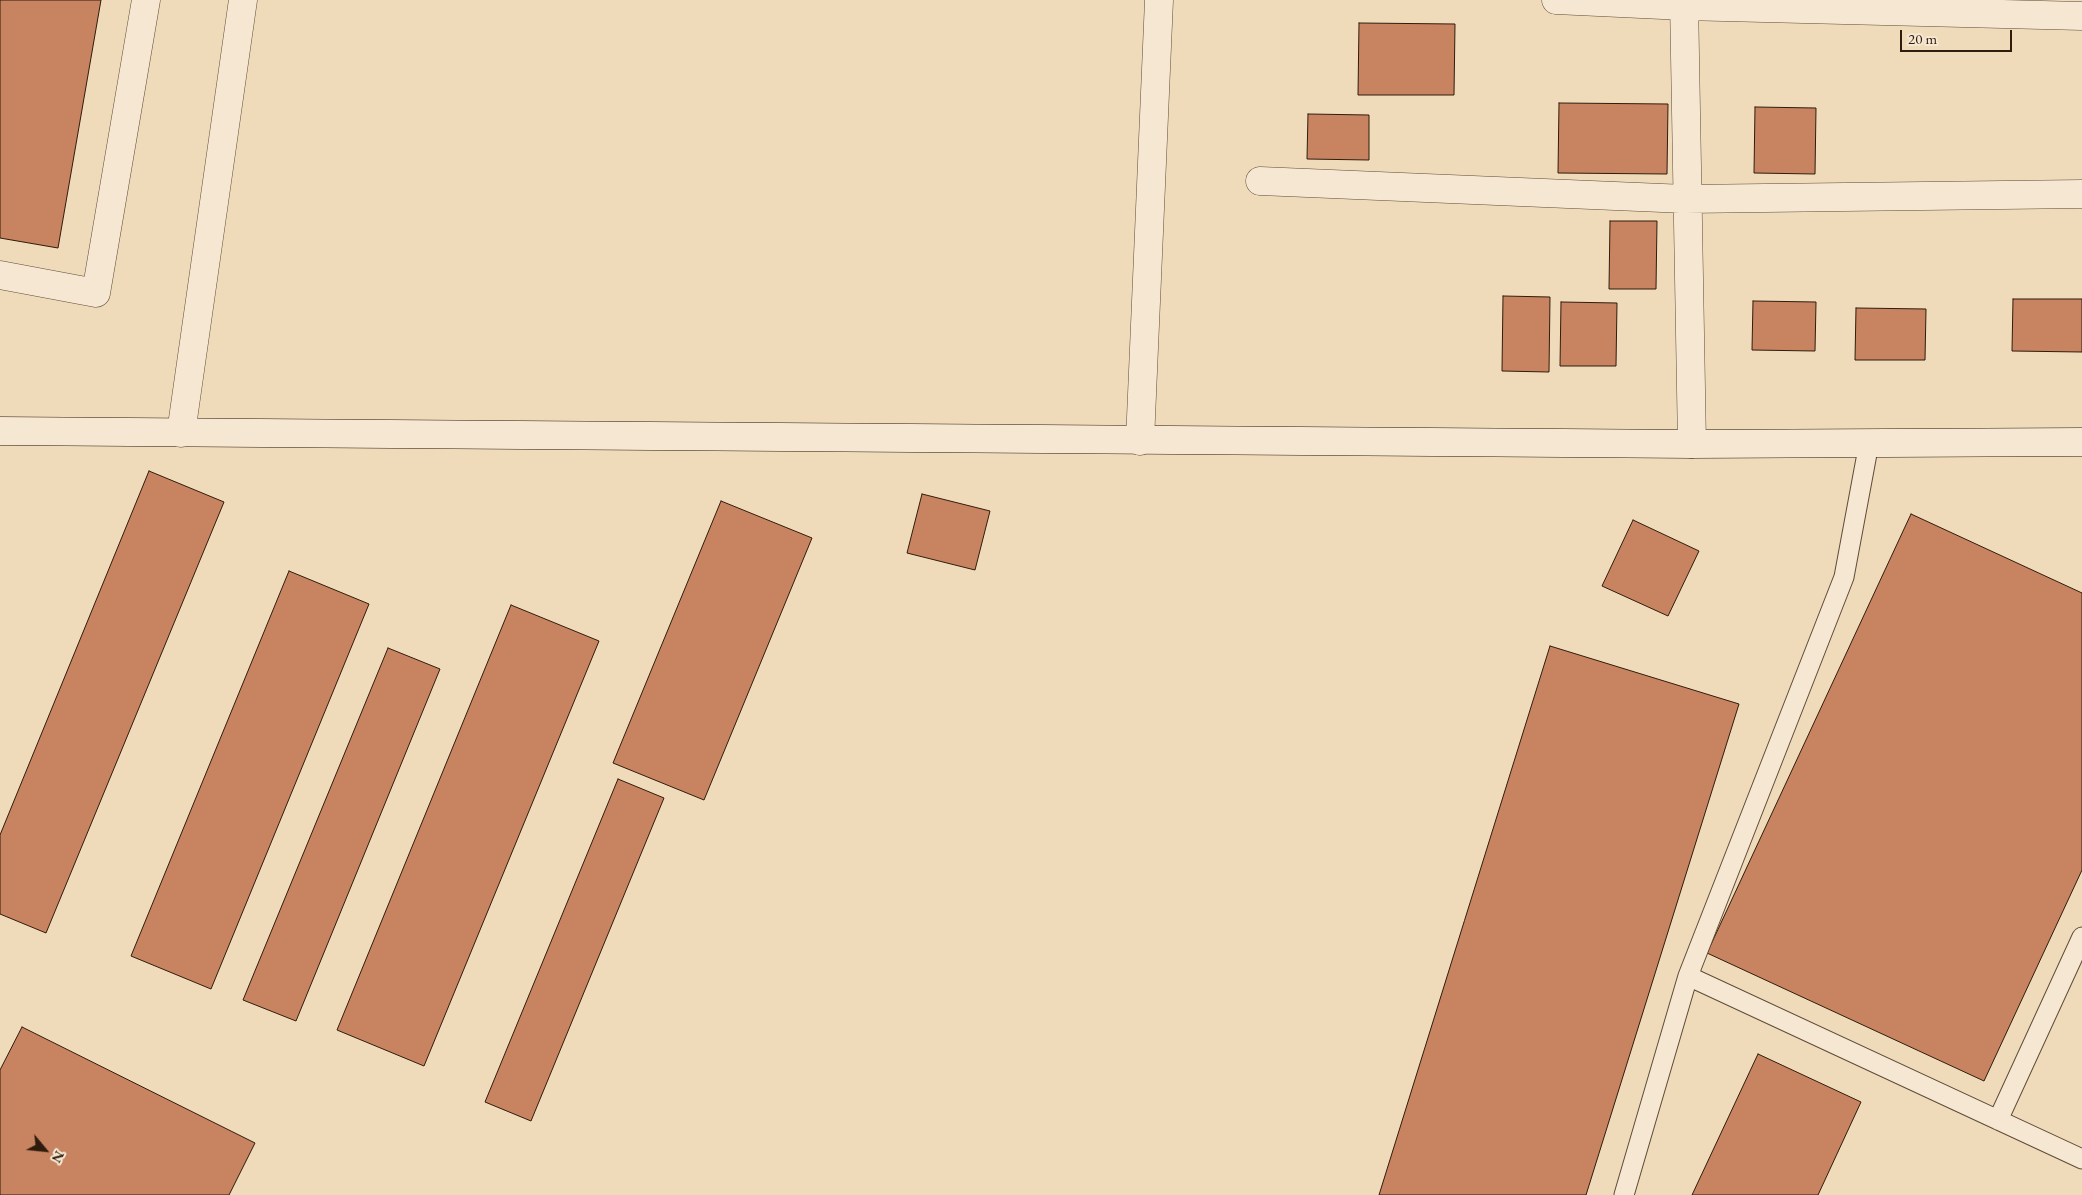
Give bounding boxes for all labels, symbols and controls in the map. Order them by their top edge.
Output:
scale bar [1902,20,2014,52]
text: 20 m [1908,29,1937,48]
north arrow [20,1125,70,1175]
text: N [48,1148,69,1166]

